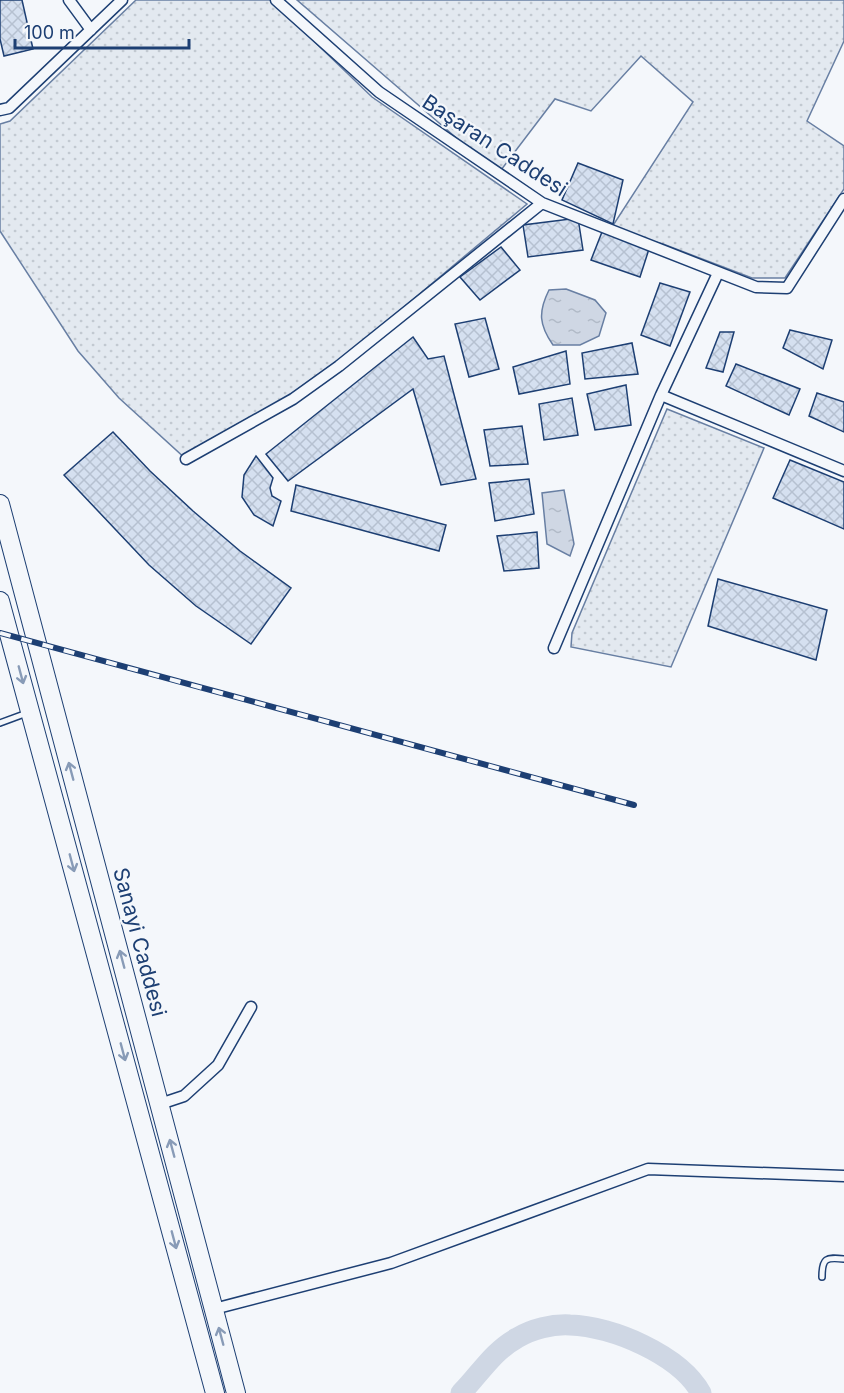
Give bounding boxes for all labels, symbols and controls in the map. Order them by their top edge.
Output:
scale bar [15,12,189,50]
text: 100 m [24,22,75,43]
street label: Başaran Caddesi [418,89,572,201]
one-way arrow [16,665,27,684]
one-way arrow [65,762,77,781]
one-way arrow [67,853,78,872]
street label: Sanayi Caddesi [108,865,172,1019]
one-way arrow [115,950,127,969]
one-way arrow [118,1042,129,1061]
one-way arrow [165,1139,177,1158]
one-way arrow [168,1230,180,1249]
one-way arrow [215,1327,226,1346]

